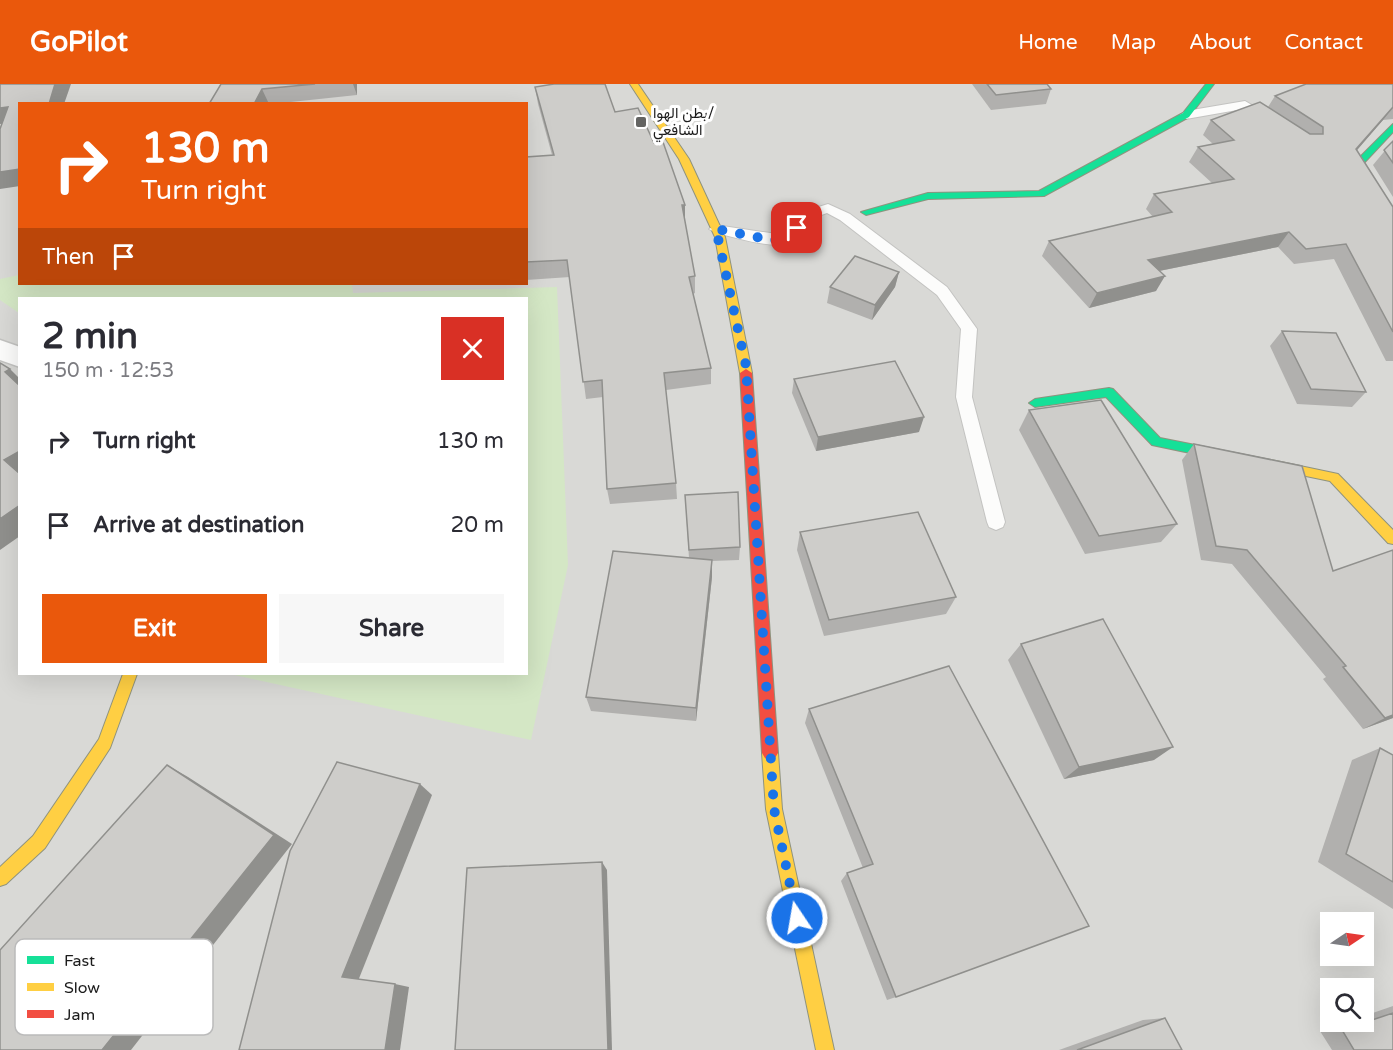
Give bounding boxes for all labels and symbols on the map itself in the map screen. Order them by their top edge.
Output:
place label: بطن الهوا/ الشافعي [653,104,714,143]
marker: بطن الهوا/ الشافعي [634,115,648,129]
pin [771,202,822,253]
position arrow [765,886,829,950]
north arrow [1320,912,1374,966]
legend [15,939,213,1035]
text: Fast [64,951,95,971]
text: Slow [64,978,100,998]
text: Jam [64,1005,95,1025]

